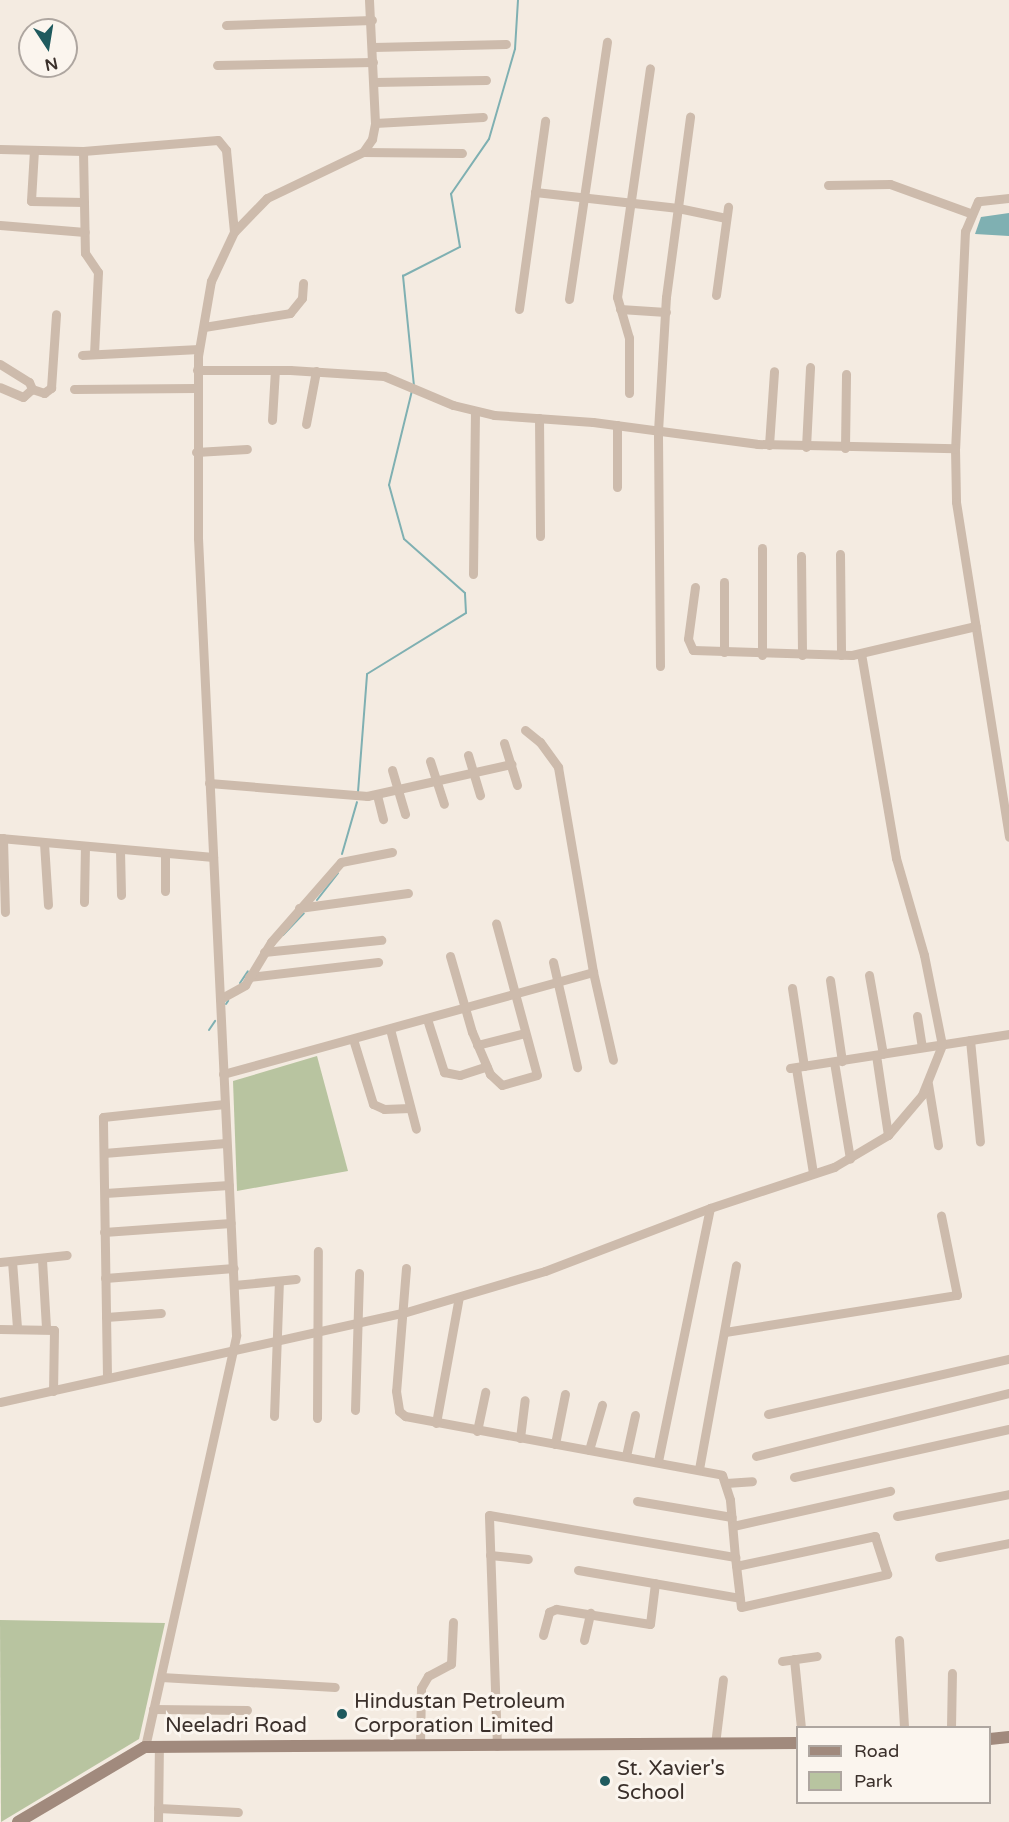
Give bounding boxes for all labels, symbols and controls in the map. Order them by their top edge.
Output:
north arrow [18,18,78,78]
text: N [43,53,60,75]
place label: Hindustan Petroleum Corporation Limited [354,1689,565,1739]
marker: Hindustan Petroleum Corporation Limited [335,1707,349,1721]
street label: Neeladri Road [165,1713,307,1739]
legend [796,1726,991,1804]
text: Road [854,1740,899,1762]
place label: St. Xavier's School [617,1756,725,1806]
text: Park [854,1770,892,1792]
marker: St. Xavier's School [598,1774,612,1788]

